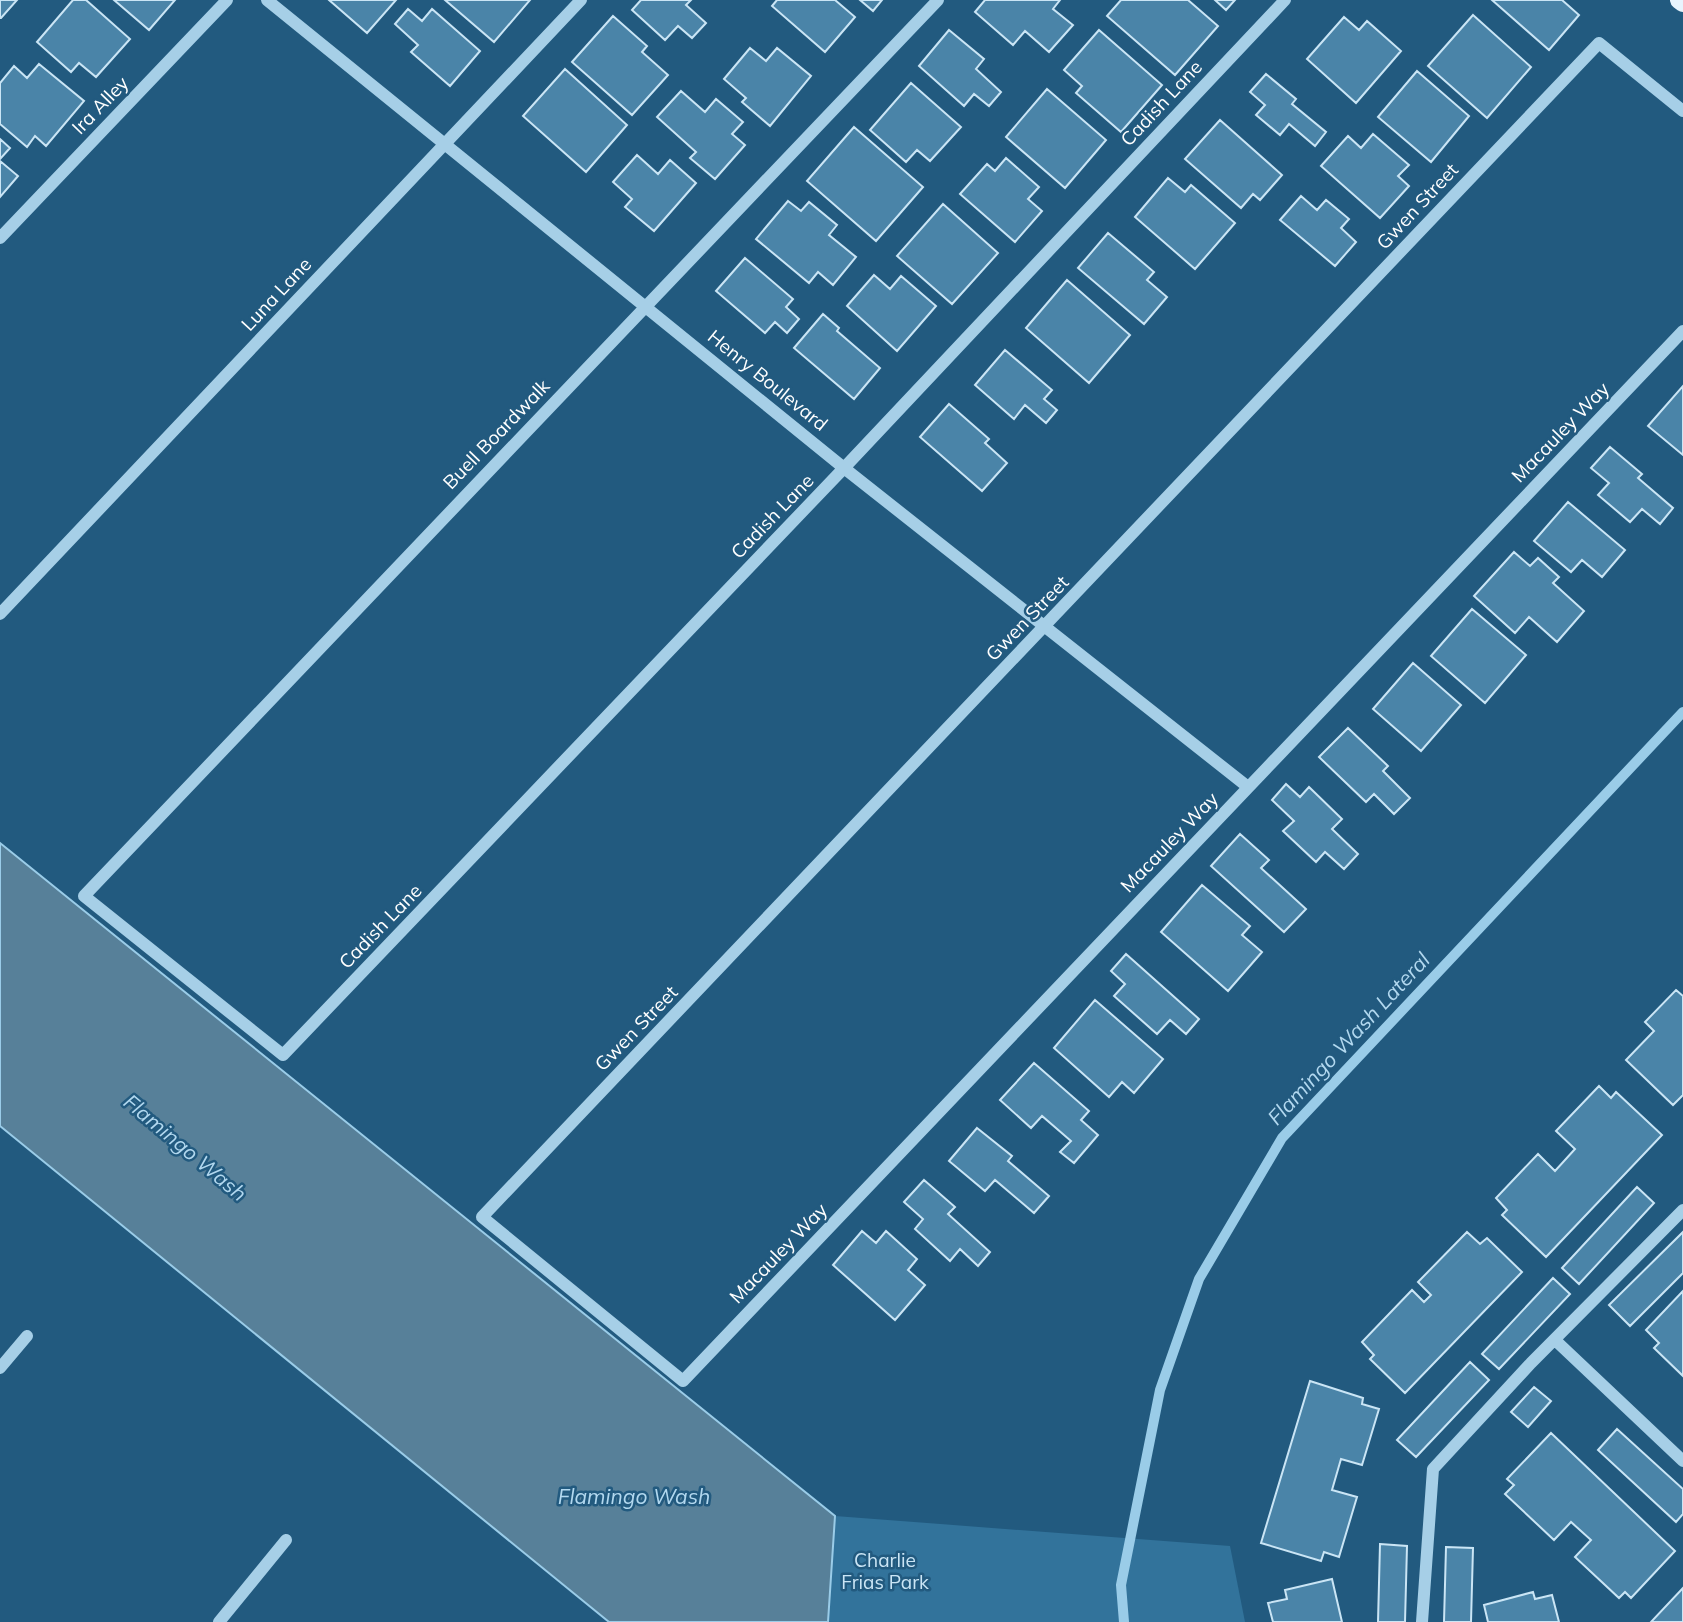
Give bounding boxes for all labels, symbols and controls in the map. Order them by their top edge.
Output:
street label: Cadish Lane [1115,55,1207,151]
street label: Ira Alley [67,71,133,139]
street label: Gwen Street [1371,158,1463,254]
street label: Luna Lane [236,252,316,336]
street label: Henry Boulevard [703,324,833,436]
street label: Buell Boardwalk [437,374,555,494]
street label: Macauley Way [1506,377,1614,487]
street label: Cadish Lane [726,469,818,563]
street label: Gwen Street [980,570,1074,666]
street label: Macauley Way [1115,787,1223,897]
street label: Cadish Lane [334,879,426,973]
water label: Flamingo Wash Lateral [1262,947,1435,1130]
street label: Gwen Street [589,980,683,1076]
water label: Flamingo Wash [119,1088,253,1206]
street label: Macauley Way [724,1198,832,1308]
water label: Flamingo Wash [558,1483,710,1509]
park label: Charlie Frias Park [841,1548,929,1594]

